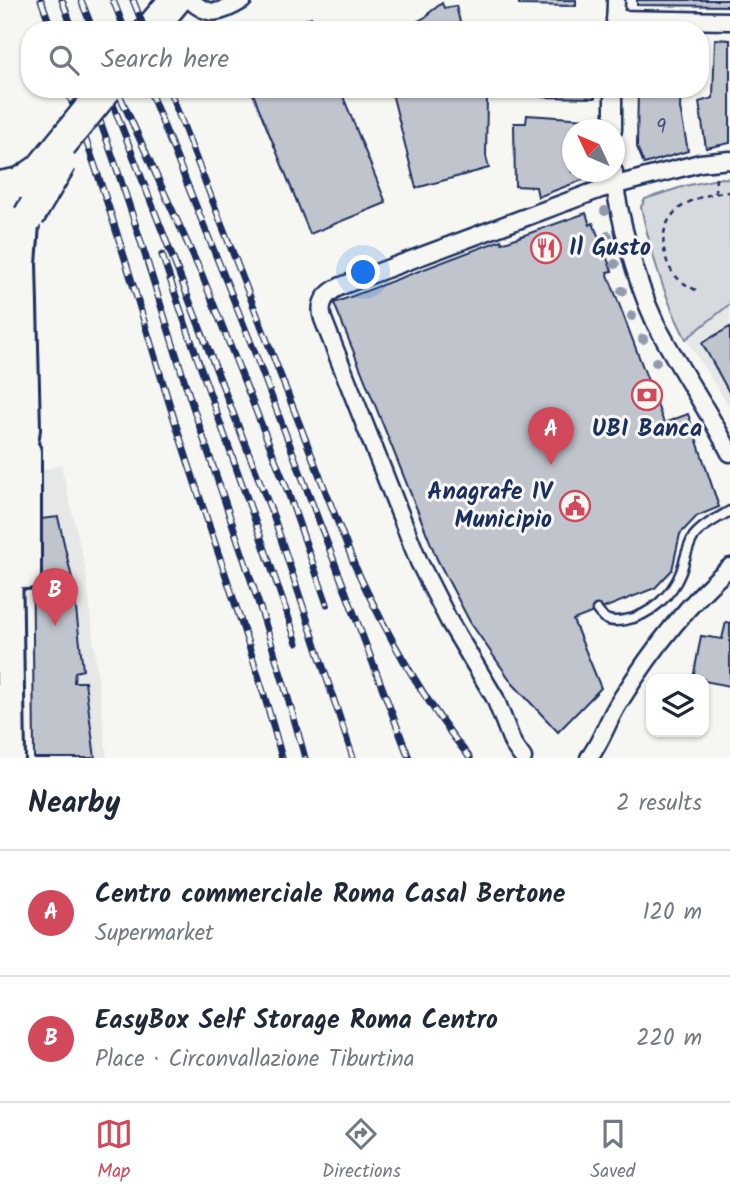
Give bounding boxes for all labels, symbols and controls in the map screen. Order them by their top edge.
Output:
search box [21,21,709,98]
text: Search here [101,39,229,81]
icon: search [45,41,83,79]
house number: 9 [656,111,666,144]
north arrow [562,119,625,182]
place label: Il Gusto [569,229,651,268]
restaurant icon: Il Gusto [529,231,563,265]
your location [346,255,380,289]
bank icon: UBI Banca [630,378,664,412]
pin: A [528,407,574,465]
place label: UBI Banca [592,410,702,449]
place label: Anagrafe IV Municipio [427,473,554,540]
public building icon: Anagrafe IV Municipio [558,489,592,523]
pin: B [32,568,78,626]
map controls [646,674,709,737]
button: layers [646,674,709,737]
text: Nearby [28,780,120,828]
text: 2 results [616,786,702,822]
text: Centro commerciale Roma Casal Bertone [95,874,565,916]
text: A [44,895,58,931]
text: 120 m [642,895,702,931]
text: Supermarket [95,916,214,952]
text: EasyBox Self Storage Roma Centro [95,1000,498,1042]
text: B [44,1021,58,1057]
text: 220 m [636,1021,702,1057]
text: Place · Circonvallazione Tiburtina [95,1042,415,1078]
tab: Map [95,1115,133,1187]
tab: Directions [322,1115,401,1187]
tab: Saved [590,1115,635,1187]

